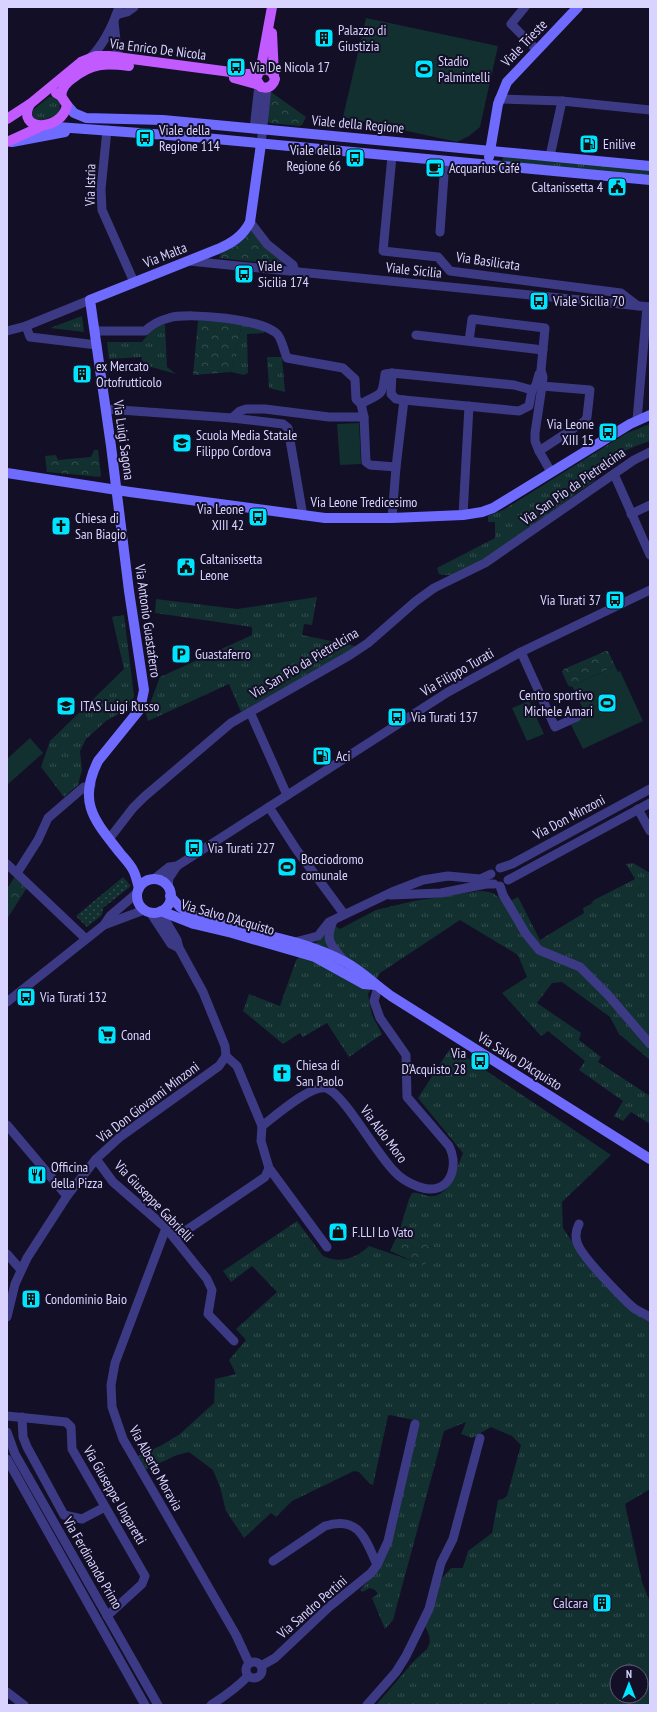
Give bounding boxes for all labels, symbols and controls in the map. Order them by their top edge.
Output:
street label: Viale Trieste [496,15,551,71]
place label: Palazzo di Giustizia [338,21,386,55]
building icon: Palazzo di Giustizia [313,27,335,49]
street label: Via Enrico De Nicola [108,34,207,64]
place label: Stadio Palmintelli [438,52,490,86]
bus stop icon: Via De Nicola 17 [225,56,247,78]
place label: Via De Nicola 17 [249,58,330,76]
sports icon: Stadio Palmintelli [413,58,435,80]
street label: Viale della Regione [310,111,405,137]
place label: Viale della Regione 114 [158,121,220,155]
bus stop icon: Viale della Regione 114 [134,127,156,149]
fuel station icon: Enilive [578,133,600,155]
place label: Enilive [603,135,636,153]
place label: Viale della Regione 66 [287,141,341,175]
bus stop icon: Viale della Regione 66 [344,147,366,169]
cafe icon: Acquarius Café [424,157,446,179]
place label: Acquarius Café [449,159,520,177]
street label: Via Istria [81,164,99,207]
public building icon: Caltanissetta 4 [606,176,628,198]
place label: Caltanissetta 4 [531,178,604,196]
street label: Via Malta [140,238,189,272]
street label: Via Basilicata [454,247,521,274]
place label: Viale Sicilia 174 [257,257,310,291]
street label: Viale Sicilia [384,258,443,282]
bus stop icon: Viale Sicilia 174 [233,263,255,285]
bus stop icon: Viale Sicilia 70 [528,290,550,312]
place label: Viale Sicilia 70 [552,292,625,310]
place label: ex Mercato Ortofrutticolo [96,357,162,391]
building icon: ex Mercato Ortofrutticolo [71,363,93,385]
street label: Via Luigi Sagona [109,398,139,481]
place label: Via Leone XIII 15 [546,415,594,449]
bus stop icon: Via Leone XIII 15 [597,421,619,443]
place label: Scuola Media Statale Filippo Cordova [196,426,297,460]
school or university icon: Scuola Media Statale Filippo Cordova [171,432,193,454]
street label: Via San Pio da Pietrelcina [516,443,629,529]
street label: Via Leone Tredicesimo [310,493,417,511]
place label: Via Leone XIII 42 [196,500,244,534]
bus stop icon: Via Leone XIII 42 [247,506,269,528]
place label: Chiesa di San Biagio [75,509,126,543]
church icon: Chiesa di San Biagio [50,515,72,537]
place label: Caltanissetta Leone [200,550,262,584]
public building icon: Caltanissetta Leone [175,556,197,578]
street label: Via Antonio Guastaferro [131,562,165,679]
bus stop icon: Via Turati 37 [604,589,626,611]
place label: Via Turati 37 [539,591,601,609]
street label: Via San Pio da Pietrelcina [246,623,362,703]
parking icon: Guastaferro [170,643,192,665]
street label: Via Filippo Turati [416,644,497,701]
place label: Guastaferro [195,645,251,663]
place label: Centro sportivo Michele Amari [519,686,593,720]
sports icon: Centro sportivo Michele Amari [596,692,618,714]
school or university icon: ITAS Luigi Russo [55,695,77,717]
place label: ITAS Luigi Russo [80,697,159,715]
bus stop icon: Via Turati 137 [386,706,408,728]
place label: Via Turati 137 [410,708,478,726]
fuel station icon: Aci [311,745,333,767]
place label: Aci [336,747,351,765]
street label: Via Don Minzoni [529,791,608,844]
bus stop icon: Via Turati 227 [183,837,205,859]
place label: Via Turati 227 [207,839,275,857]
place label: Bocciodromo comunale [301,850,364,884]
sports icon: Bocciodromo comunale [276,856,298,878]
street label: Via Salvo D'Acquisto [178,895,277,939]
bus stop icon: Via Turati 132 [15,986,37,1008]
place label: Via Turati 132 [39,988,107,1006]
supermarket icon: Conad [96,1024,118,1046]
place label: Conad [121,1026,151,1044]
street label: Via Salvo D'Acquisto [474,1027,566,1094]
place label: Via D'Acquisto 28 [401,1044,466,1078]
bus stop icon: Via D'Acquisto 28 [469,1050,491,1072]
place label: Chiesa di San Paolo [296,1056,344,1090]
street label: Via Don Giovanni Minzoni [92,1058,203,1147]
church icon: Chiesa di San Paolo [271,1062,293,1084]
street label: Via Aldo Moro [356,1101,412,1166]
street label: Via Giuseppe Gabrielli [110,1156,197,1245]
place label: Officina della Pizza [51,1158,103,1192]
restaurant icon: Officina della Pizza [26,1164,48,1186]
shop icon: F.LLI Lo Vato [327,1221,349,1243]
place label: F.LLI Lo Vato [352,1223,413,1241]
building icon: Condominio Baio [20,1288,42,1310]
place label: Condominio Baio [45,1290,127,1308]
street label: Via Alberto Moravia [125,1421,187,1514]
street label: Via Giuseppe Ungaretti [79,1442,151,1548]
street label: Via Ferdinando Primo [59,1513,127,1612]
street label: Via Sandro Pertini [273,1572,351,1643]
building icon: Calcara [591,1592,613,1614]
place label: Calcara [553,1594,588,1612]
north arrow [609,1664,649,1704]
text: N [626,1667,632,1681]

